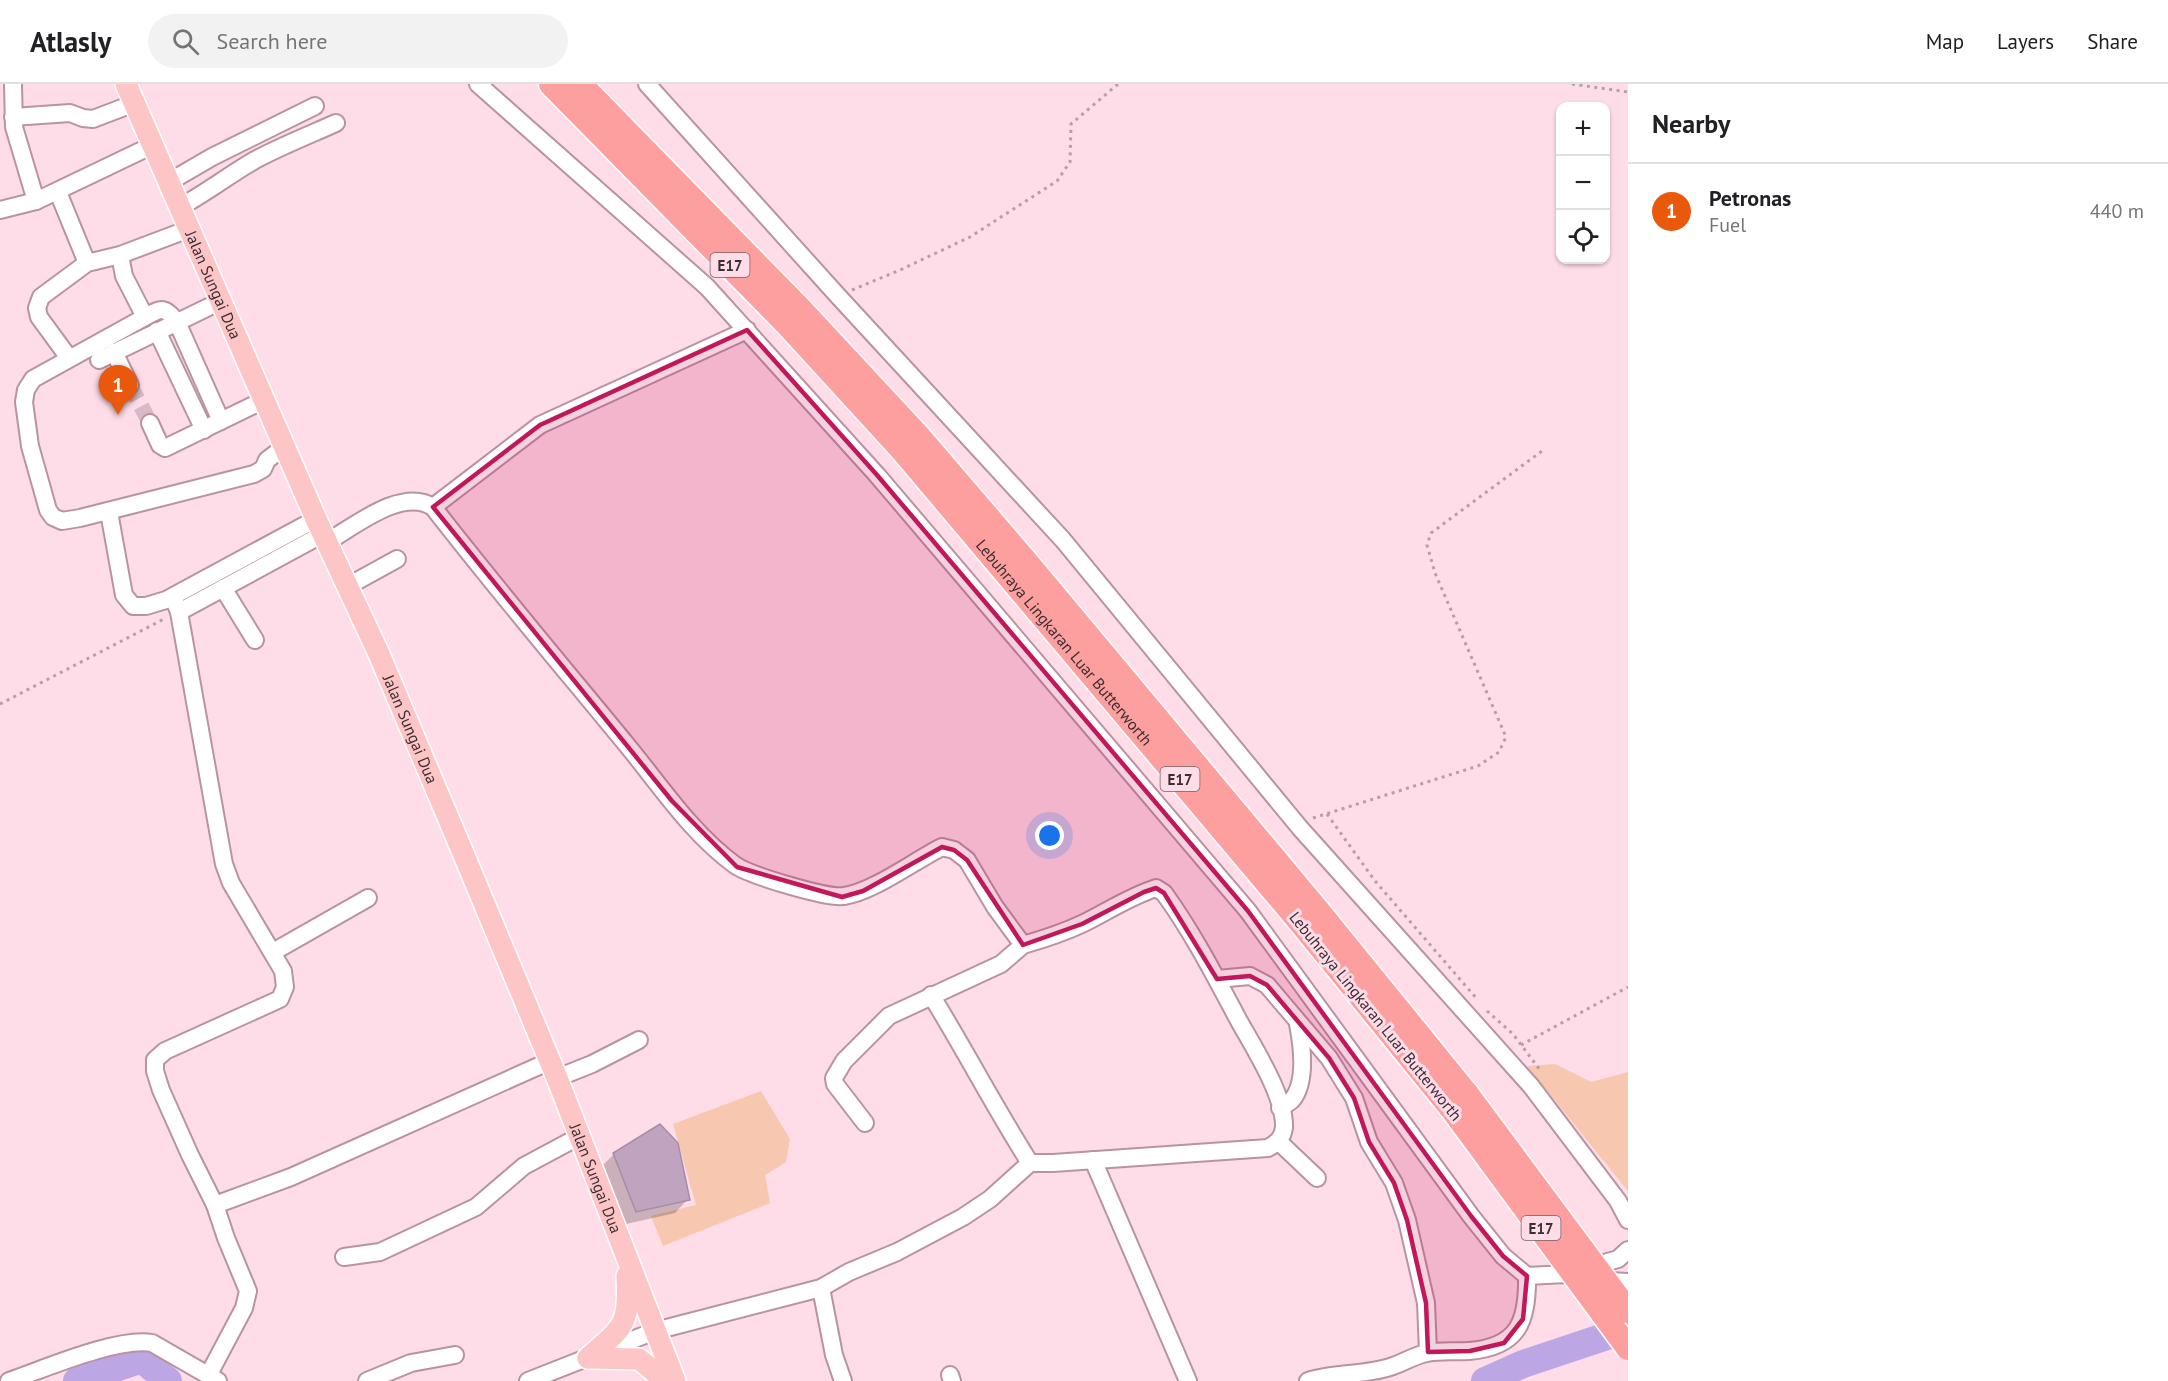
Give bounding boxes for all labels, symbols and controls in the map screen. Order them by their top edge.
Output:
search box [148,14,568,68]
text: Atlasly [30,23,112,60]
icon: search [169,25,202,58]
text: Search here [217,27,327,55]
text: Map [1926,28,1964,55]
text: Layers [1997,28,2054,55]
text: Share [2087,28,2138,55]
map controls [1556,102,1610,264]
button: + [1556,102,1610,156]
text: Nearby [1652,107,1730,140]
button: − [1556,156,1610,210]
text: Petronas [1709,184,1791,212]
text: 1 [1666,198,1677,224]
text: 440 m [2090,198,2144,224]
button: locate [1556,210,1610,264]
text: Fuel [1709,212,1746,238]
street label: Jalan Sungai Dua [181,226,246,342]
road number: E17 [710,253,750,277]
pin: 1 [98,366,138,415]
street label: Lebuhraya Lingkaran Luar Butterworth [972,535,1157,750]
street label: Jalan Sungai Dua [378,671,442,786]
road number: E17 [1160,767,1200,791]
your location [1035,821,1064,850]
street label: Lebuhraya Lingkaran Luar Butterworth [1285,907,1467,1125]
street label: Jalan Sungai Dua [565,1119,626,1236]
road number: E17 [1522,1216,1560,1240]

